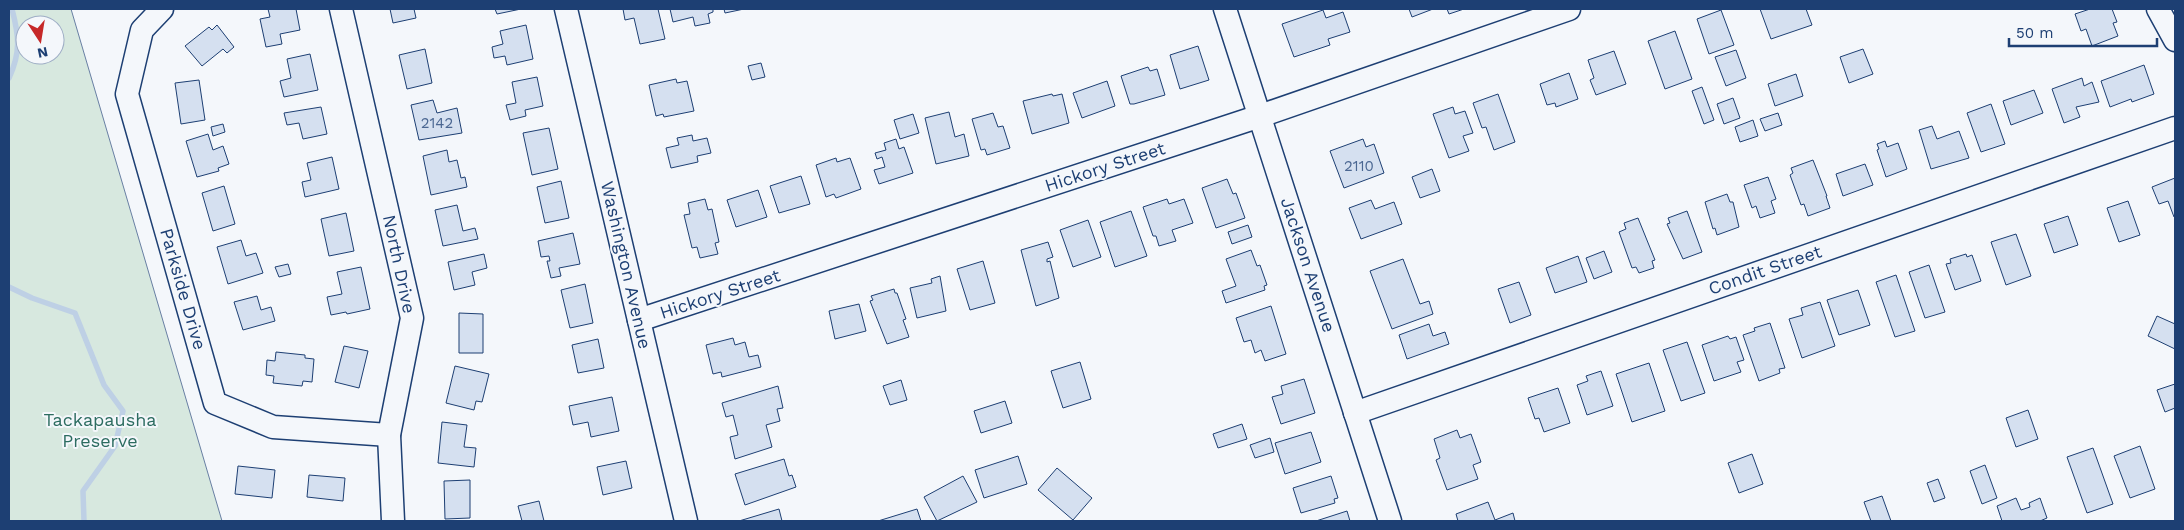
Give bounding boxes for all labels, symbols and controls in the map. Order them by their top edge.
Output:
north arrow [15,15,65,65]
scale bar [2009,15,2156,47]
text: 50 m [2016,24,2053,42]
text: N [36,44,49,62]
house number: 2142 [421,114,453,132]
street label: Hickory Street [1042,137,1168,196]
house number: 2110 [1344,157,1374,175]
street label: Washington Avenue [597,179,656,351]
street label: Jackson Avenue [1277,195,1340,335]
street label: North Drive [379,213,420,315]
street label: Parkside Drive [156,226,211,352]
street label: Condit Street [1706,240,1825,299]
street label: Hickory Street [657,264,783,323]
park label: Tackapausha Preserve [44,409,156,451]

